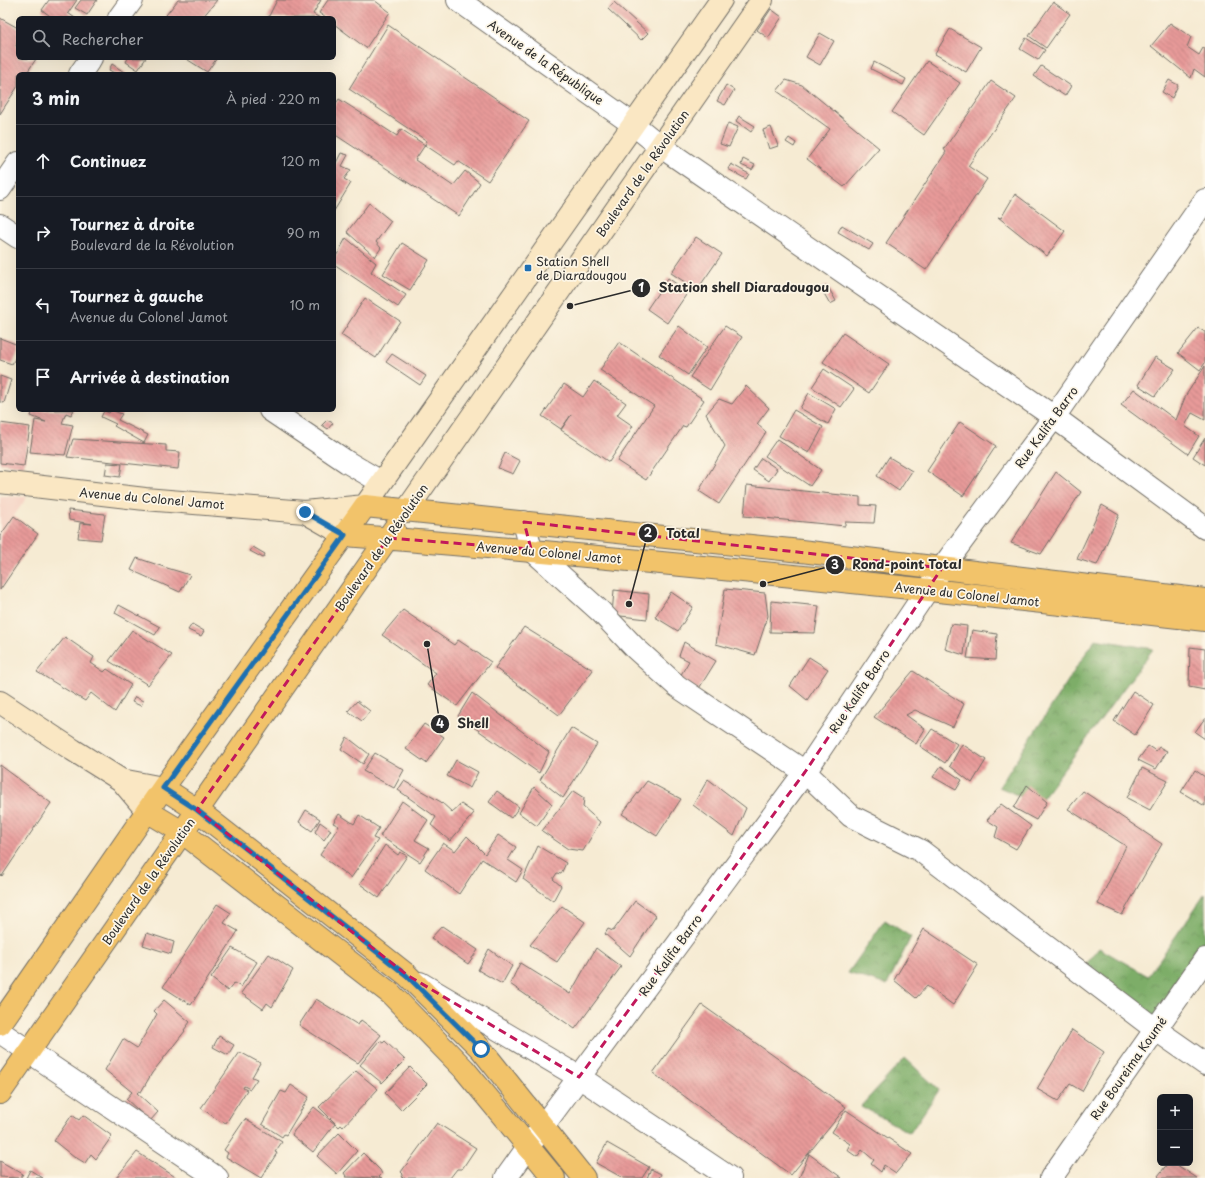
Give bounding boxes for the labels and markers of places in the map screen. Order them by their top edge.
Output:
place label: Station Shell de Diaradougou [536,252,627,284]
marker: Station Shell de Diaradougou [523,263,533,273]
callout: Station shell Diaradougou [631,275,838,300]
callout: Total [638,521,707,546]
callout: Rond-point Total [825,552,970,577]
callout: Shell [430,711,497,736]

